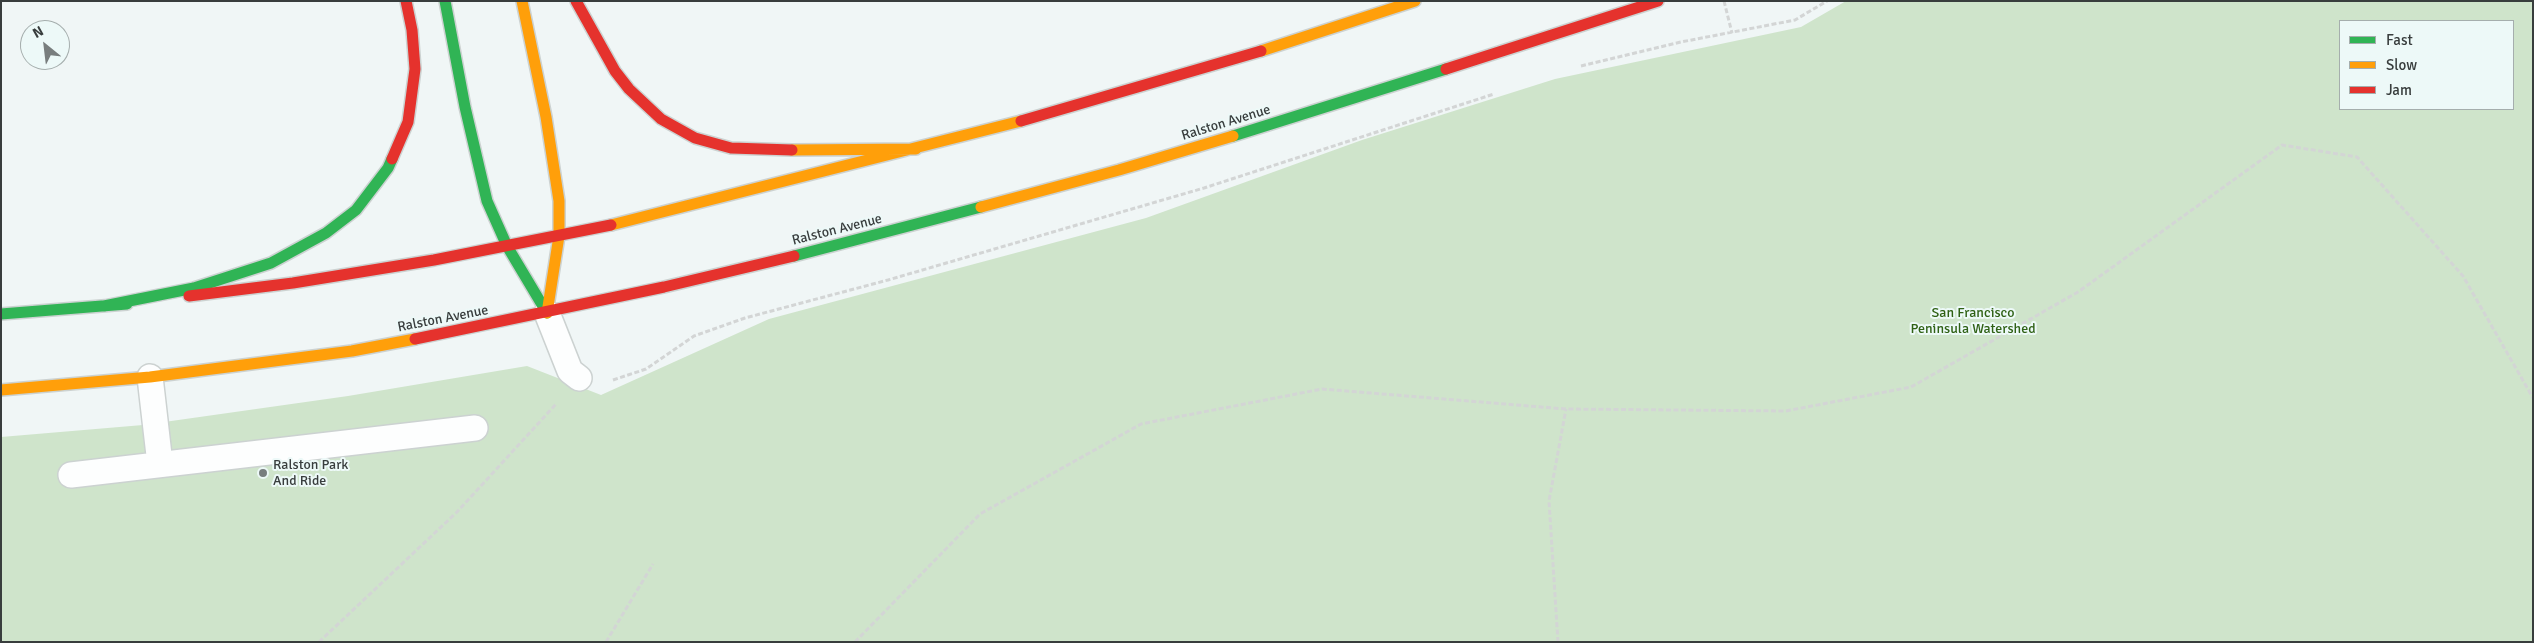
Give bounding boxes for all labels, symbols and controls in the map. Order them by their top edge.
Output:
north arrow [20,20,70,70]
legend [2339,20,2514,110]
text: N [30,23,46,42]
text: Fast [2386,31,2413,49]
text: Slow [2386,56,2417,74]
text: Jam [2386,81,2412,99]
street label: Ralston Avenue [1179,101,1273,145]
street label: Ralston Avenue [790,211,884,249]
street label: Ralston Avenue [396,302,490,336]
park label: San Francisco Peninsula Watershed [1910,305,2036,338]
place label: Ralston Park And Ride [273,457,348,490]
marker: Ralston Park And Ride [257,467,269,479]

